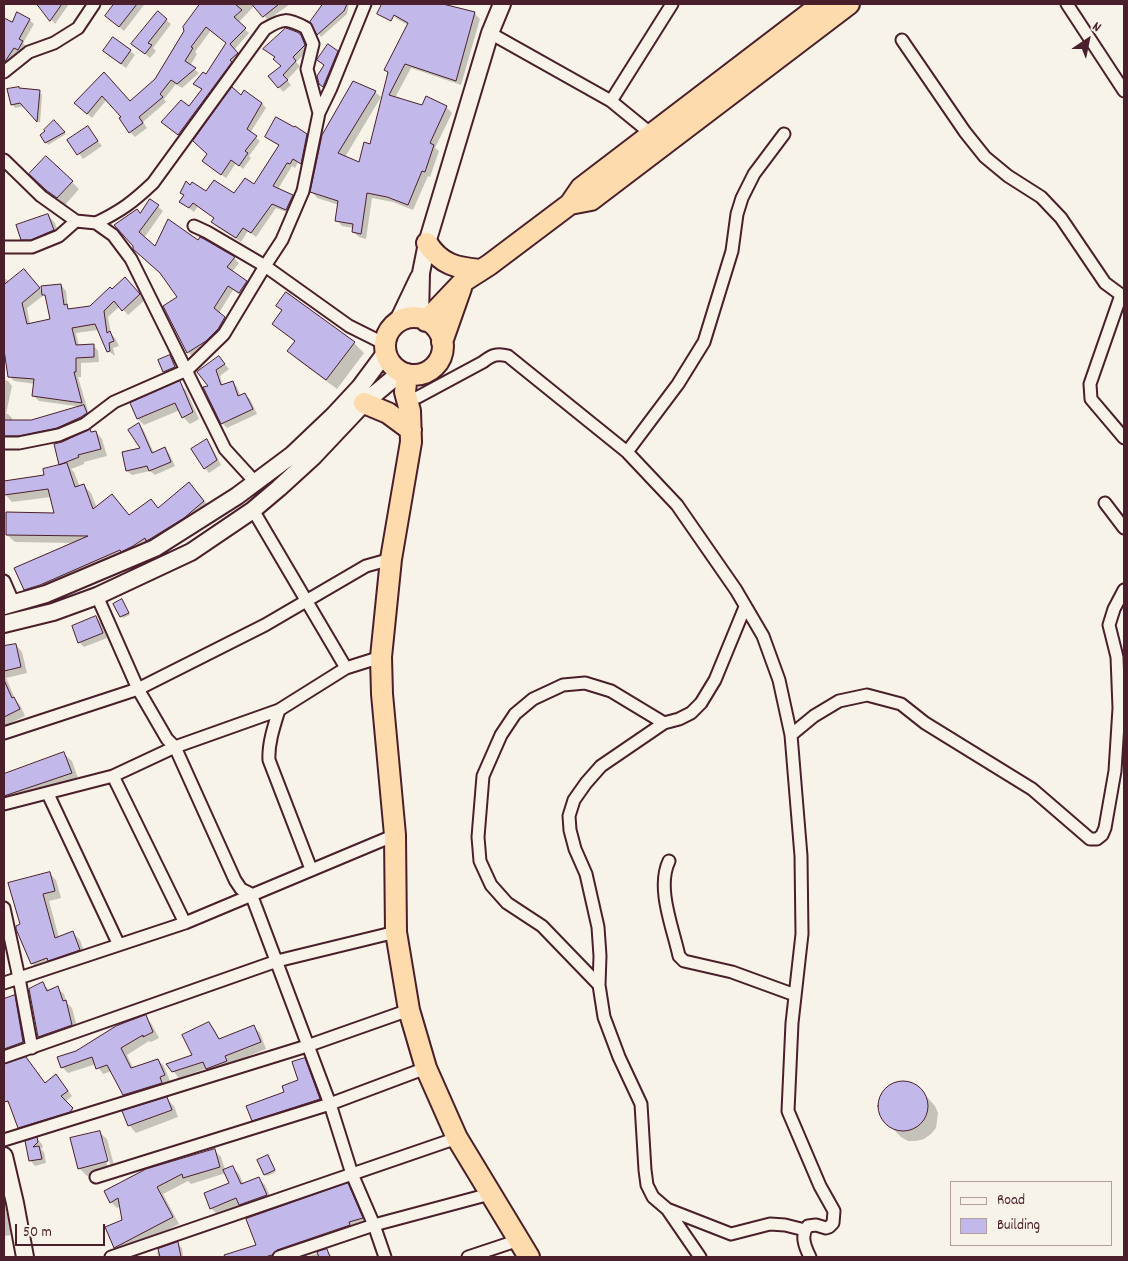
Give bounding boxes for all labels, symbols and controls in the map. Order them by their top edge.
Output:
north arrow [1063,15,1113,65]
text: N [1088,17,1105,38]
legend [950,1181,1113,1246]
text: Road [997,1190,1025,1212]
scale bar [18,1214,108,1246]
text: Building [997,1215,1040,1237]
text: 50 m [23,1222,52,1244]

